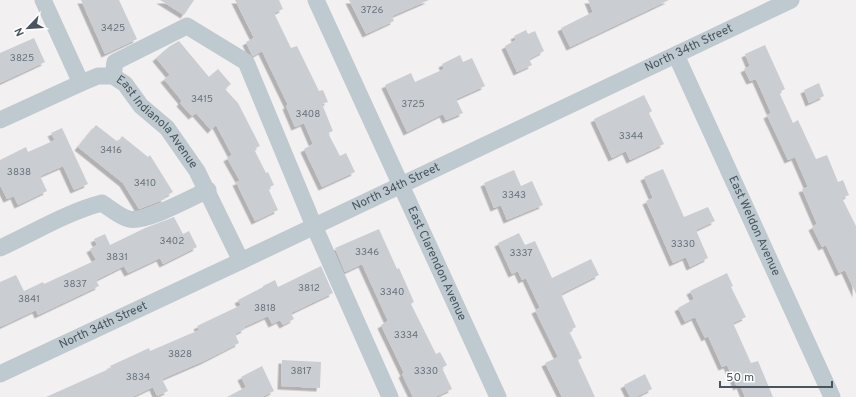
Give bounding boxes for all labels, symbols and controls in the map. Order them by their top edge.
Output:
house number: 3726 [360,4,384,17]
north arrow [8,8,48,48]
street label: North 34th Street [642,21,736,76]
house number: 3425 [101,22,125,35]
text: N [12,25,28,38]
house number: 3825 [10,52,34,65]
street label: East Indianola Avenue [113,72,201,172]
house number: 3415 [191,93,213,106]
house number: 3725 [401,98,425,111]
house number: 3408 [296,108,320,121]
house number: 3344 [619,130,643,143]
house number: 3416 [100,144,122,157]
street label: North 34th Street [350,160,443,215]
house number: 3838 [7,166,31,179]
street label: East Weldon Avenue [724,173,784,279]
house number: 3410 [134,177,156,190]
house number: 3343 [502,189,526,202]
street label: East Clarendon Avenue [403,204,470,324]
house number: 3402 [160,235,184,248]
house number: 3330 [671,238,695,251]
house number: 3346 [355,246,379,259]
house number: 3337 [509,247,533,260]
house number: 3831 [106,251,128,264]
house number: 3837 [63,278,87,291]
house number: 3812 [298,282,320,295]
house number: 3340 [380,286,404,299]
house number: 3841 [18,293,40,306]
street label: North 34th Street [57,298,150,353]
house number: 3818 [254,302,276,315]
house number: 3334 [394,329,418,342]
house number: 3828 [168,348,192,361]
scale bar [720,363,832,389]
house number: 3817 [290,365,312,378]
house number: 3330 [414,365,438,378]
text: 50 m [726,370,754,386]
house number: 3834 [126,371,150,384]

